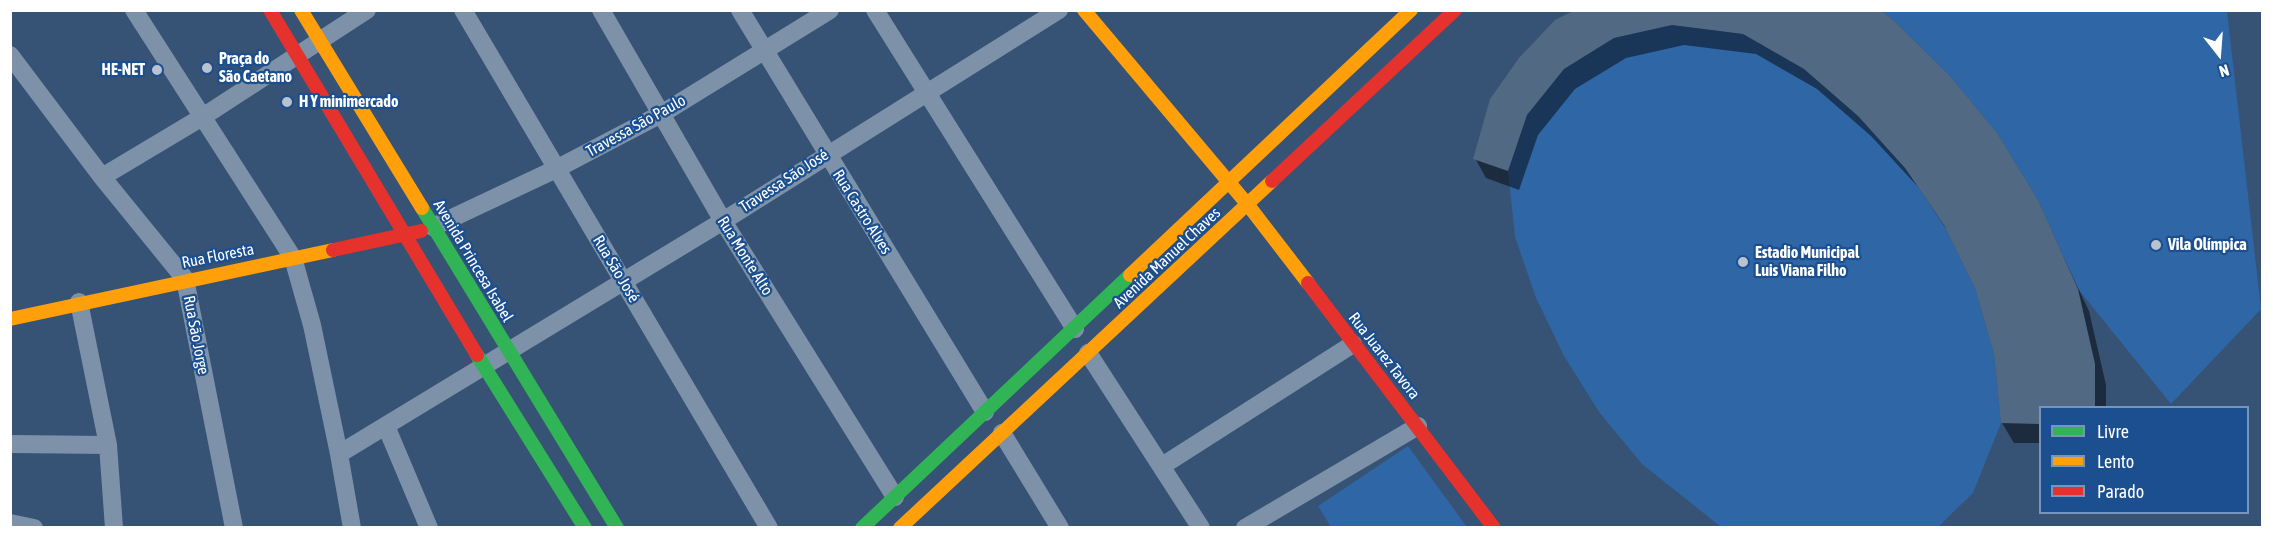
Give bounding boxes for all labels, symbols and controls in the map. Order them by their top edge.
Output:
north arrow [2189,24,2249,84]
place label: Praça do São Caetano [219,49,292,87]
place label: HE-NET [102,60,145,80]
marker: Praça do São Caetano [200,61,214,75]
text: N [2217,61,2231,81]
marker: HE-NET [150,63,164,77]
street label: Travessa São Paulo [583,91,689,161]
place label: H Y minimercado [299,92,398,112]
marker: H Y minimercado [280,95,294,109]
street label: Travessa São José [736,145,832,217]
street label: Rua Castro Alves [828,166,896,258]
street label: Avenida Princesa Isabel [429,197,517,325]
street label: Avenida Manuel Chaves [1110,203,1224,313]
street label: Rua Monte Alto [713,213,777,299]
street label: Rua São José [589,232,643,306]
place label: Vila Olímpica [2168,235,2247,255]
marker: Vila Olímpica [2149,238,2163,252]
street label: Rua Floresta [180,240,256,272]
place label: Estadio Municipal Luis Viana Filho [1755,243,1859,281]
marker: Estadio Municipal Luis Viana Filho [1736,255,1750,269]
street label: Rua São Jorge [179,294,213,376]
street label: Rua Juarez Tavora [1344,309,1424,403]
legend [2039,406,2249,514]
text: Livre [2097,421,2129,442]
text: Lento [2097,451,2134,472]
text: Parado [2097,481,2144,502]

